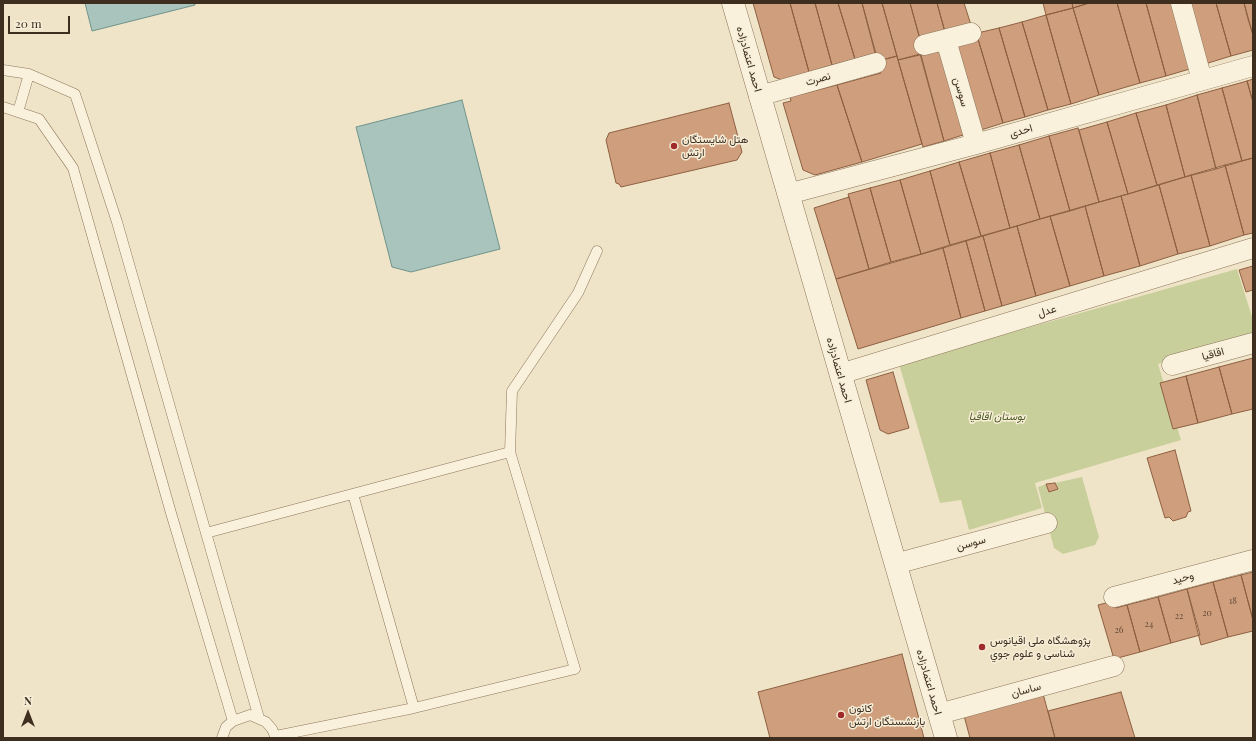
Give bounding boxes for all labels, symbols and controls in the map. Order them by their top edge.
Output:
scale bar [10,8,72,34]
text: 20 m [15,15,42,31]
street label: احمد اعتمادزاده [733,25,765,93]
street label: نصرت [804,69,832,89]
street label: سوسن [950,76,972,108]
street label: احدی [1008,121,1034,141]
place label: هتل شایستگان ارتش [682,133,748,159]
marker: هتل شایستگان ارتش [669,141,679,151]
street label: عدل [1036,302,1058,320]
street label: احمد اعتمادزاده [823,336,855,404]
street label: اقاقیا [1200,345,1226,363]
park label: بوستان اقاقیا [969,410,1025,424]
street label: سوسن [955,533,987,553]
street label: وحید [1171,569,1195,587]
house number: 18 [1229,596,1237,606]
house number: 20 [1202,608,1212,618]
house number: 22 [1175,611,1183,621]
house number: 24 [1145,619,1153,629]
house number: 26 [1115,625,1123,635]
place label: پژوهشگاه ملی اقیانوس شناسی و علوم جوي [990,634,1091,660]
marker: پژوهشگاه ملی اقیانوس شناسی و علوم جوي [977,642,987,652]
street label: احمد اعتمادزاده [913,648,945,716]
street label: ساسان [1010,680,1042,700]
north arrow [8,693,48,733]
text: N [24,693,32,708]
place label: کانون بازنشستگان ارتش [849,702,925,728]
marker: کانون بازنشستگان ارتش [836,710,846,720]

